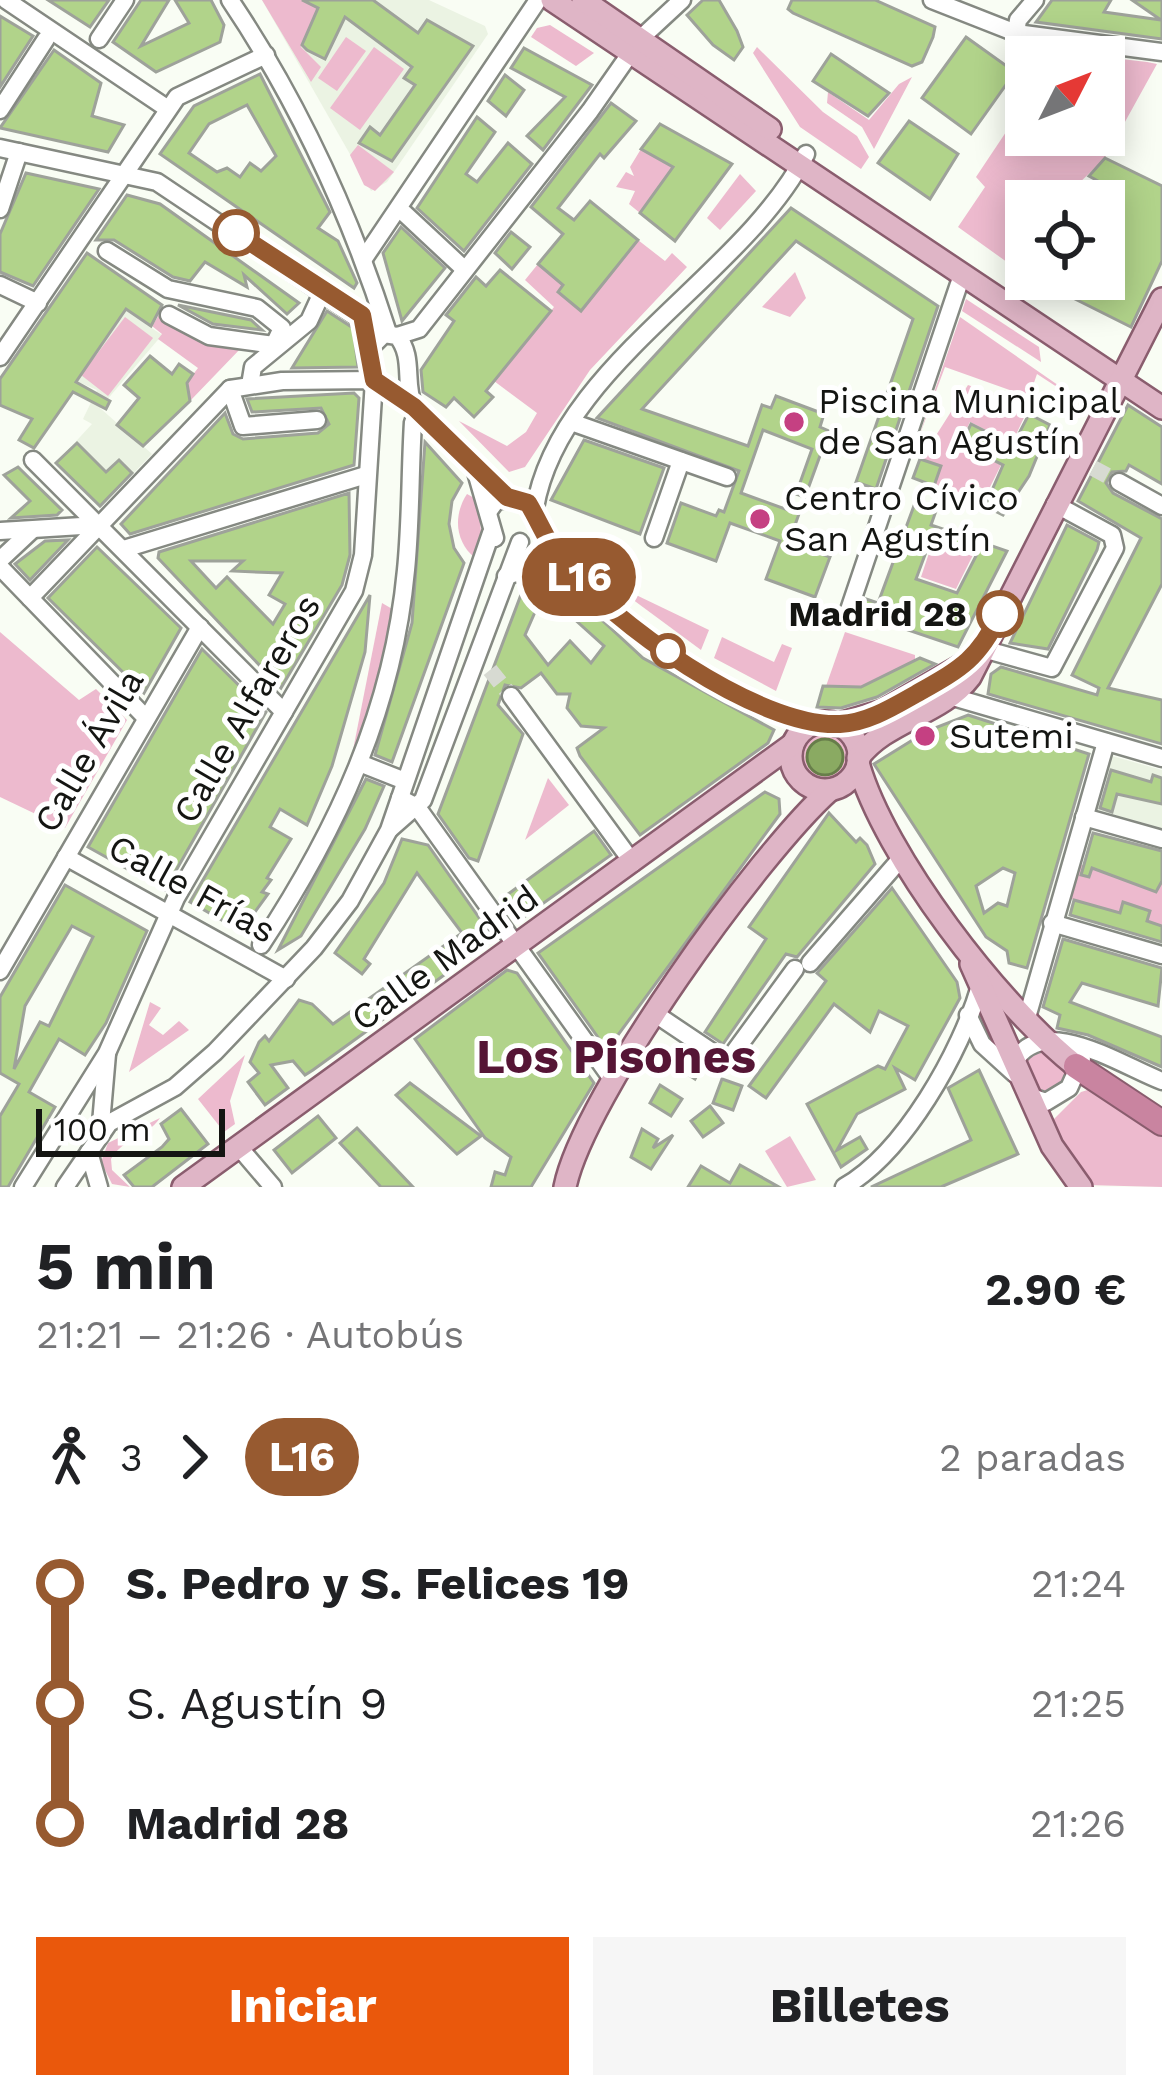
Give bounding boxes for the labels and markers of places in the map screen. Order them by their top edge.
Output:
unlabelled marker [214,211,258,255]
place label: Piscina Municipal de San Agustín [818,380,1121,463]
marker: Piscina Municipal de San Agustín [781,409,807,435]
place label: Centro Cívico San Agustín [784,477,1019,560]
marker: Centro Cívico San Agustín [747,506,773,532]
marker: Madrid 28 [978,592,1022,636]
place label: Madrid 28 [788,593,967,635]
unlabelled marker [652,635,684,667]
place label: Sutemi [949,715,1074,757]
marker: Sutemi [912,723,938,749]

